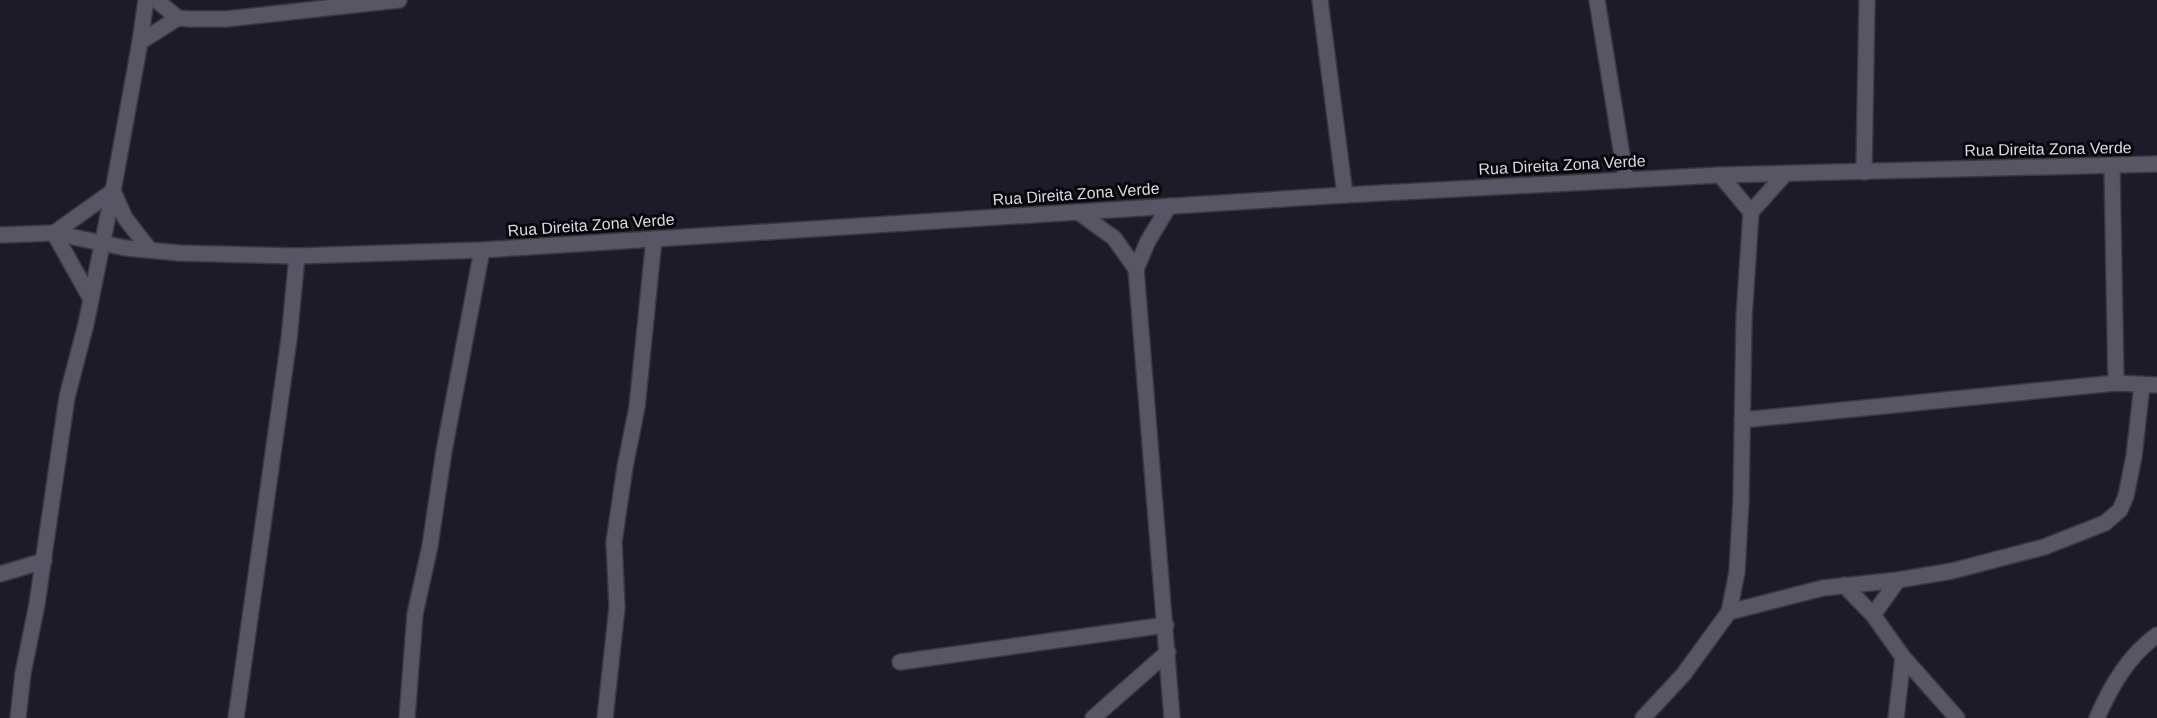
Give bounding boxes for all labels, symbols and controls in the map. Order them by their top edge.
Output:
street label: Rua Direita Zona Verde [1964,139,2132,159]
street label: Rua Direita Zona Verde [1478,152,1646,178]
street label: Rua Direita Zona Verde [992,180,1160,208]
street label: Rua Direita Zona Verde [507,211,675,239]

